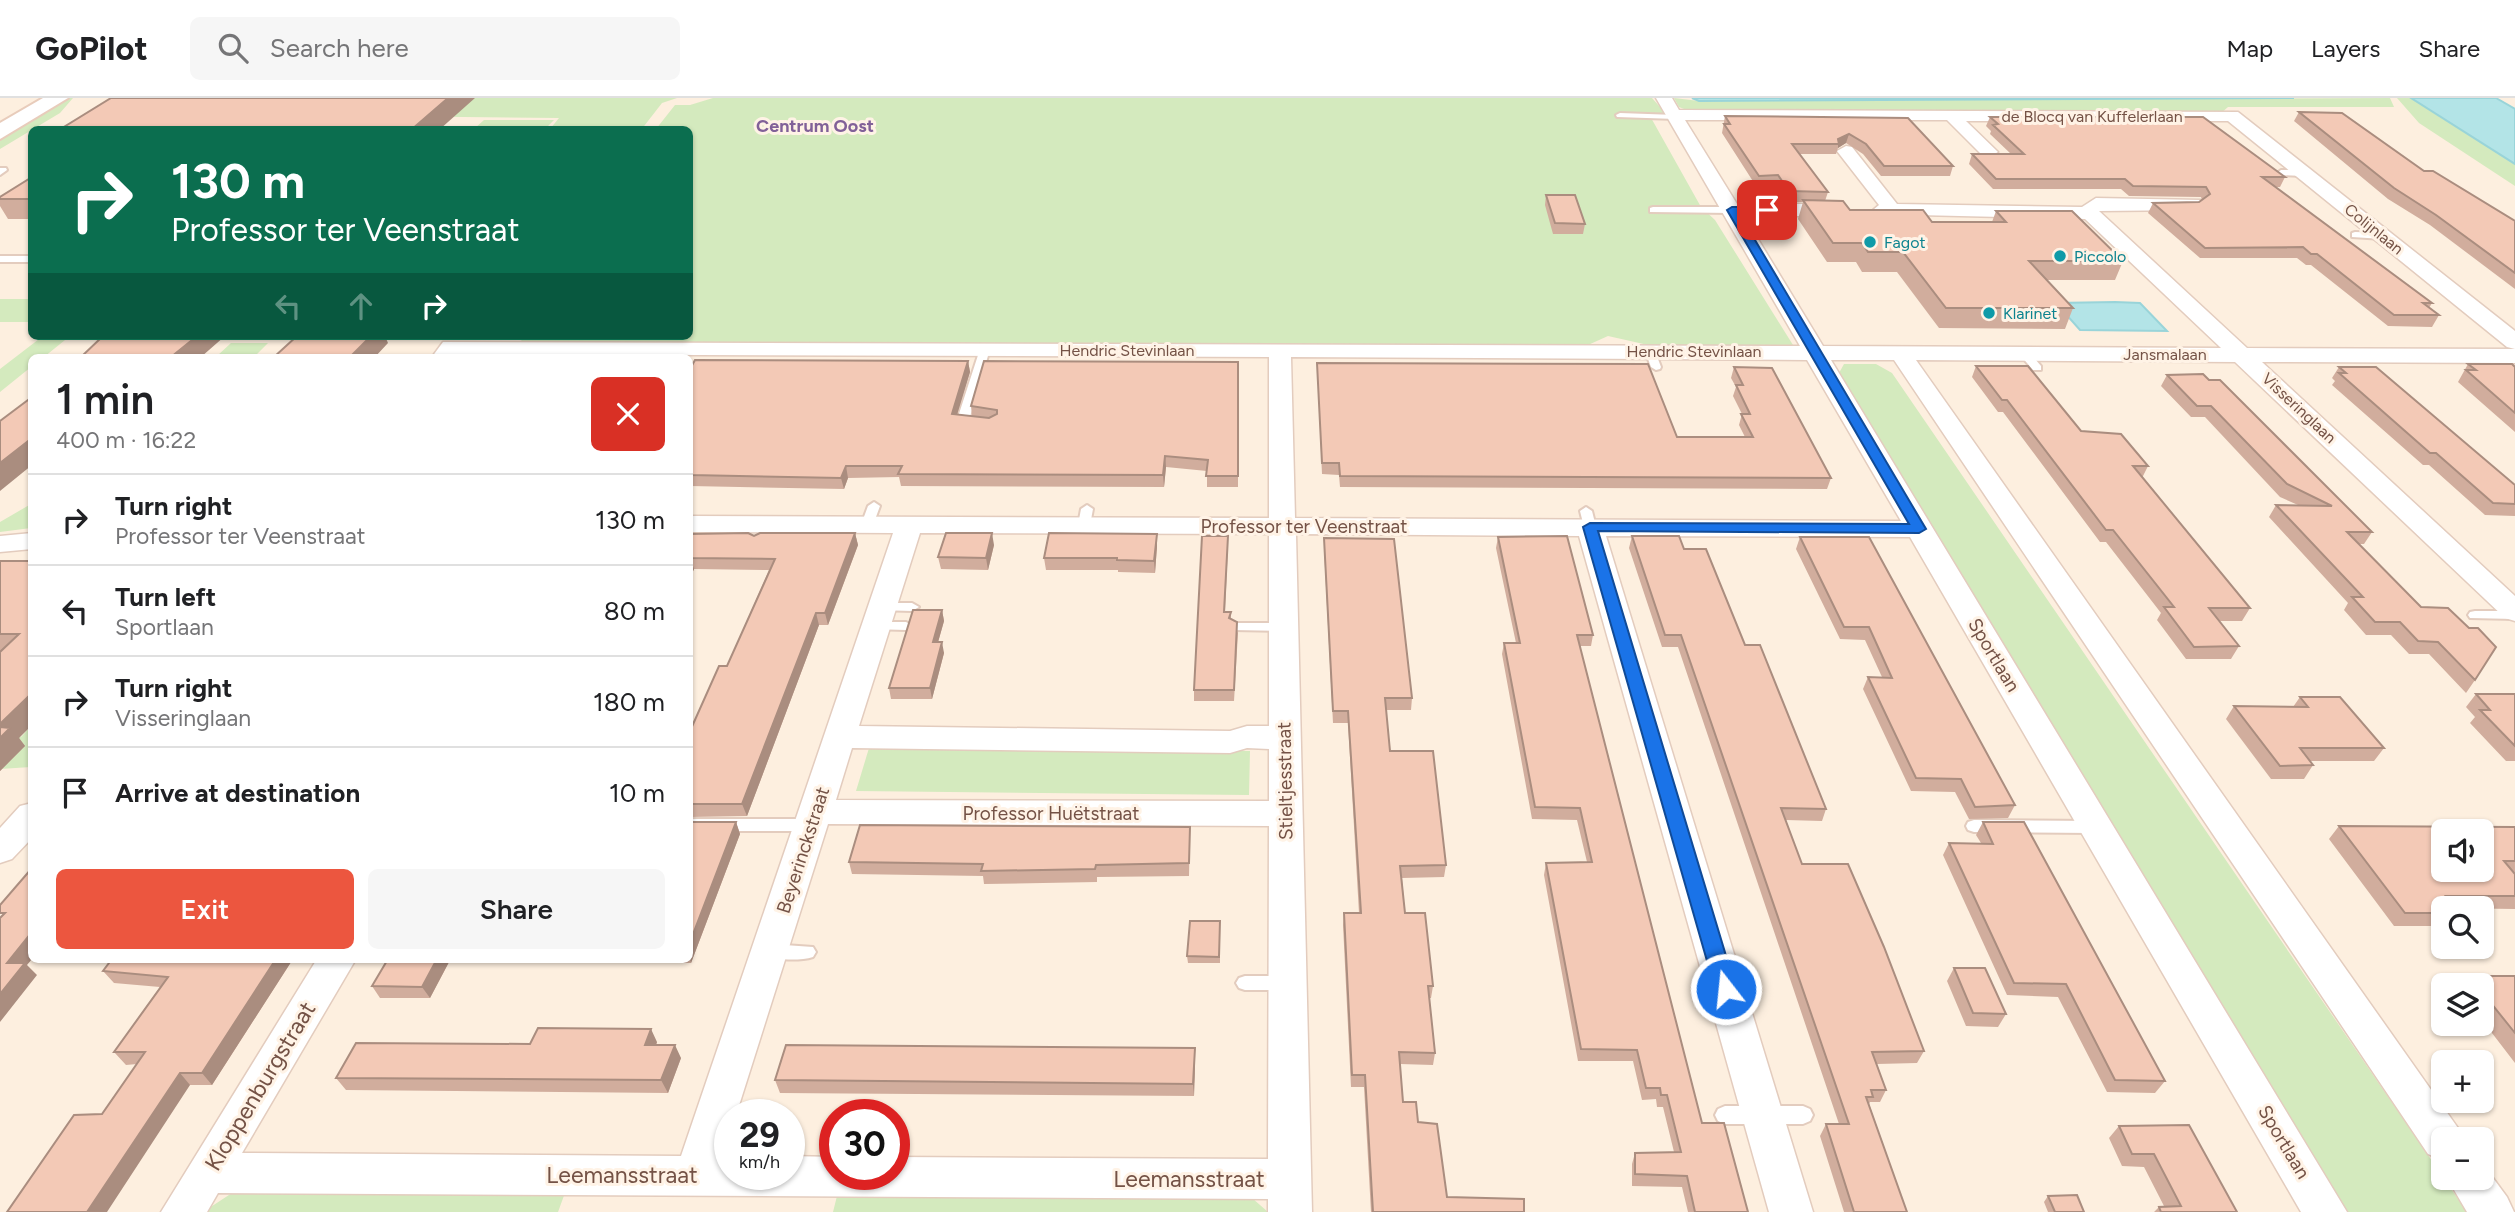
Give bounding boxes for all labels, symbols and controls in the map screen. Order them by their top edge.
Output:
search box [190,17,680,80]
text: GoPilot [35,29,148,68]
icon: search [214,29,252,67]
text: Search here [270,32,409,64]
text: Map [2226,34,2273,63]
text: Layers [2311,34,2380,63]
text: Share [2418,34,2480,63]
street label: de Blocq van Kuffelerlaan [2001,107,2183,126]
district label: Centrum Oost [756,115,874,137]
text: 130 m [171,151,305,210]
icon: right [56,154,147,245]
pin [1737,180,1797,240]
icon: arrive [1748,191,1786,229]
street label: Colijnlaan [2341,200,2407,258]
text: Professor ter Veenstraat [171,211,520,249]
place label: Fagot [1884,233,1925,252]
marker: Fagot [1862,234,1878,250]
place label: Piccolo [2074,247,2126,266]
marker: Piccolo [2052,248,2068,264]
icon: left [269,287,307,325]
icon: ahead [342,287,380,325]
icon: right [415,287,453,325]
place label: Klarinet [2003,304,2057,323]
marker: Klarinet [1981,305,1997,321]
street label: Hendric Stevinlaan [1060,341,1195,360]
street label: Hendric Stevinlaan [1627,342,1762,361]
street label: Jansmalaan [2123,345,2207,364]
street label: Visseringlaan [2258,369,2340,447]
text: 1 min [56,374,154,425]
button: close [591,377,665,451]
text: 400 m · 16:22 [56,426,196,454]
text: Turn right [115,490,232,522]
icon: right [56,501,94,539]
text: 130 m [595,504,665,536]
street label: Professor ter Veenstraat [1201,515,1407,538]
text: Professor ter Veenstraat [115,522,366,550]
text: Turn left [115,581,216,613]
icon: left [56,592,94,630]
text: 80 m [604,595,665,627]
text: Sportlaan [115,613,214,641]
street label: Sportlaan [1963,614,2025,696]
text: Turn right [115,672,232,704]
icon: right [56,683,94,721]
text: 180 m [593,686,665,718]
text: Visseringlaan [115,704,251,732]
street label: Stieltjesstraat [1272,722,1298,840]
icon: arrive [56,774,94,812]
text: Arrive at destination [115,777,360,809]
text: 10 m [609,777,665,809]
street label: Beyerinckstraat [772,784,834,916]
street label: Professor Huëtstraat [963,802,1140,825]
map controls [2431,819,2494,1190]
button: sound [2431,819,2494,882]
button: Exit [56,869,354,949]
button: Share [368,869,665,949]
button: search [2431,896,2494,959]
position arrow [1689,952,1763,1026]
button: layers [2431,973,2494,1036]
street label: Kloppenburgstraat [199,997,321,1175]
button: + [2431,1050,2494,1113]
speed limit sign: 30 [819,1099,910,1190]
street label: Sportlaan [2253,1101,2315,1183]
text: 29 [739,1114,780,1156]
button: − [2431,1127,2494,1190]
text: km/h [739,1151,780,1173]
street label: Leemansstraat [546,1161,698,1189]
street label: Leemansstraat [1113,1165,1265,1193]

